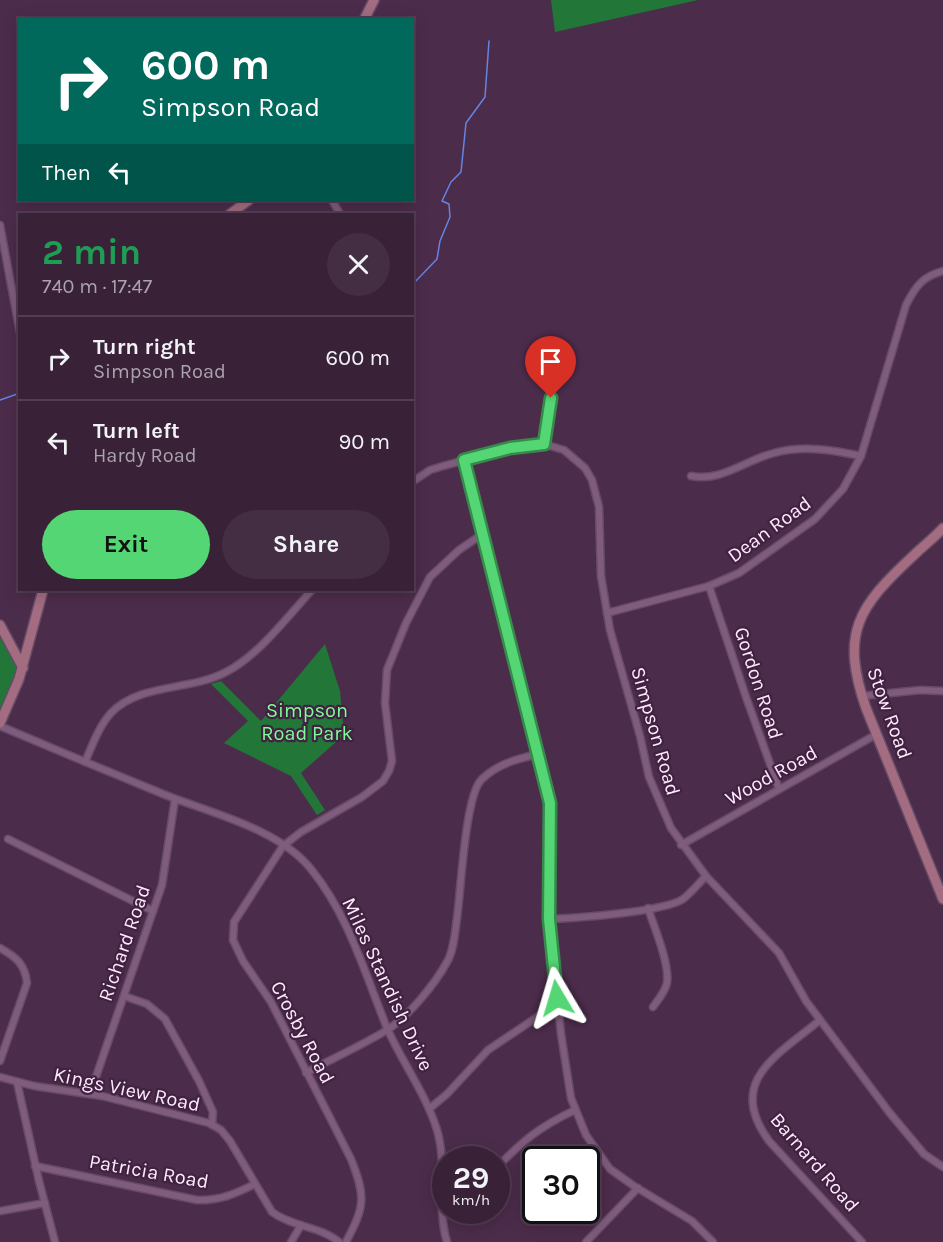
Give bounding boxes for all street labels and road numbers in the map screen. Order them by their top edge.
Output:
street label: Dean Road [723,491,815,567]
street label: Gordon Road [730,624,787,742]
street label: Simpson Road [626,664,685,798]
street label: Stow Road [862,664,917,762]
street label: Wood Road [721,741,821,810]
street label: Richard Road [94,882,155,1004]
street label: Miles Standish Drive [337,894,438,1075]
street label: Crosby Road [266,977,339,1087]
street label: Kings View Road [51,1063,202,1116]
street label: Barnard Road [765,1108,864,1217]
street label: Patricia Road [87,1150,210,1193]

